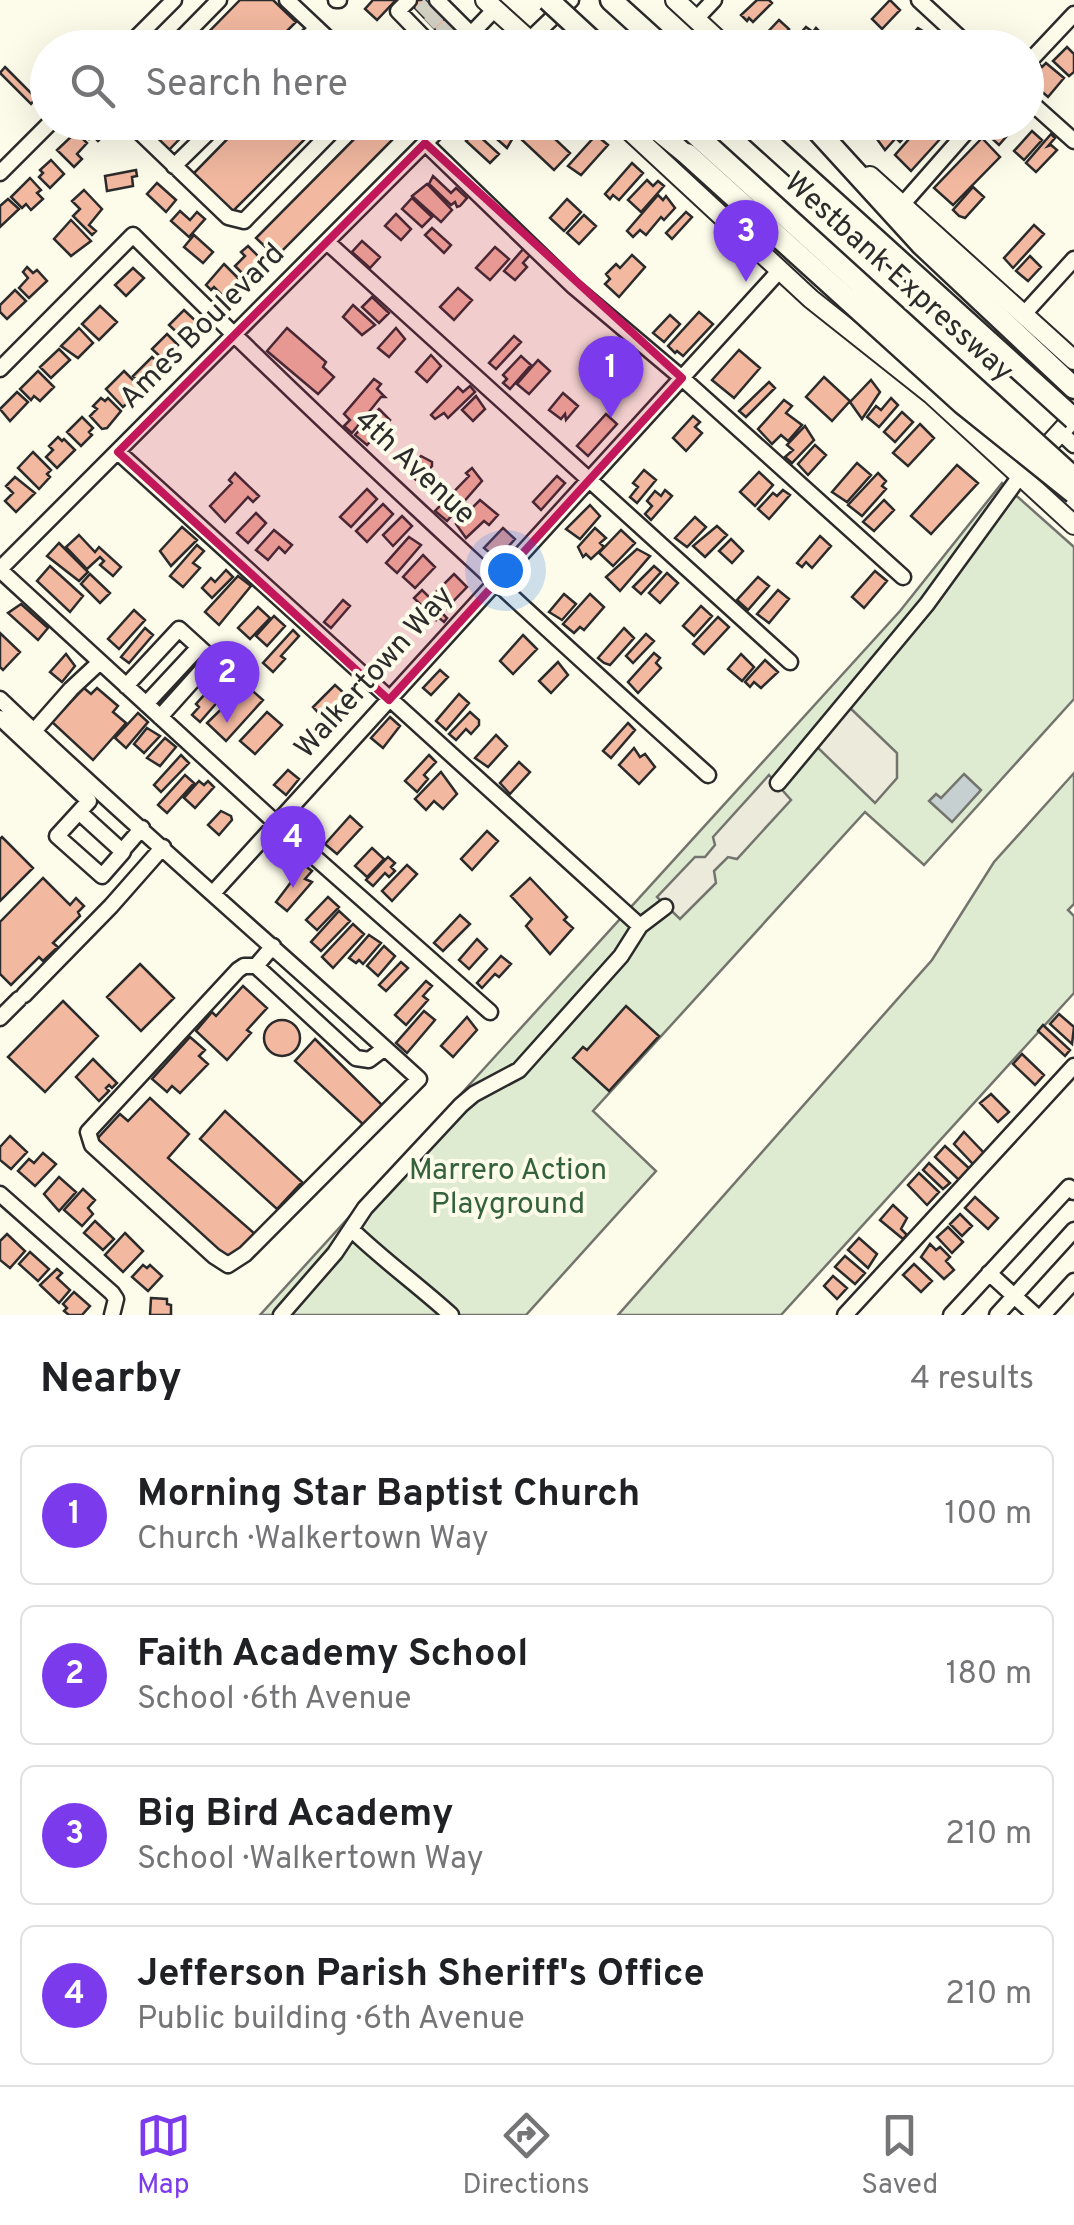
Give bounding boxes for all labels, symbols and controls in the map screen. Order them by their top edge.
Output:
search box [30,30,1044,140]
icon: search [65,58,120,113]
text: Search here [145,61,348,110]
street label: Westbank Expressway [776,165,1020,391]
pin: 3 [714,200,778,282]
street label: Ames Boulevard [113,237,293,417]
pin: 1 [578,336,644,418]
street label: 4th Avenue [346,402,482,534]
your location [480,545,531,596]
street label: Walkertown Way [288,579,462,767]
pin: 2 [194,640,260,723]
pin: 4 [260,806,326,888]
park label: Marrero Action Playground [409,1153,607,1224]
text: Nearby [40,1354,182,1407]
text: 4 results [910,1360,1034,1400]
text: Morning Star Baptist Church [137,1471,640,1520]
text: 1 [68,1495,81,1535]
text: 100 m [945,1495,1032,1535]
text: Church · Walkertown Way [137,1520,489,1560]
text: Faith Academy School [137,1631,528,1680]
text: 2 [65,1655,84,1695]
text: 180 m [946,1655,1032,1695]
text: School · 6th Avenue [137,1680,412,1720]
text: Big Bird Academy [137,1791,454,1840]
text: 3 [65,1815,84,1855]
text: 210 m [945,1815,1032,1855]
text: School · Walkertown Way [137,1840,484,1880]
text: Jefferson Parish Sheriff's Office [137,1951,705,2000]
text: 4 [64,1975,85,2015]
text: 210 m [945,1975,1032,2015]
text: Public building · 6th Avenue [137,2000,525,2040]
tab: Map [136,2108,191,2204]
tab: Directions [462,2108,590,2204]
tab: Saved [861,2108,938,2204]

